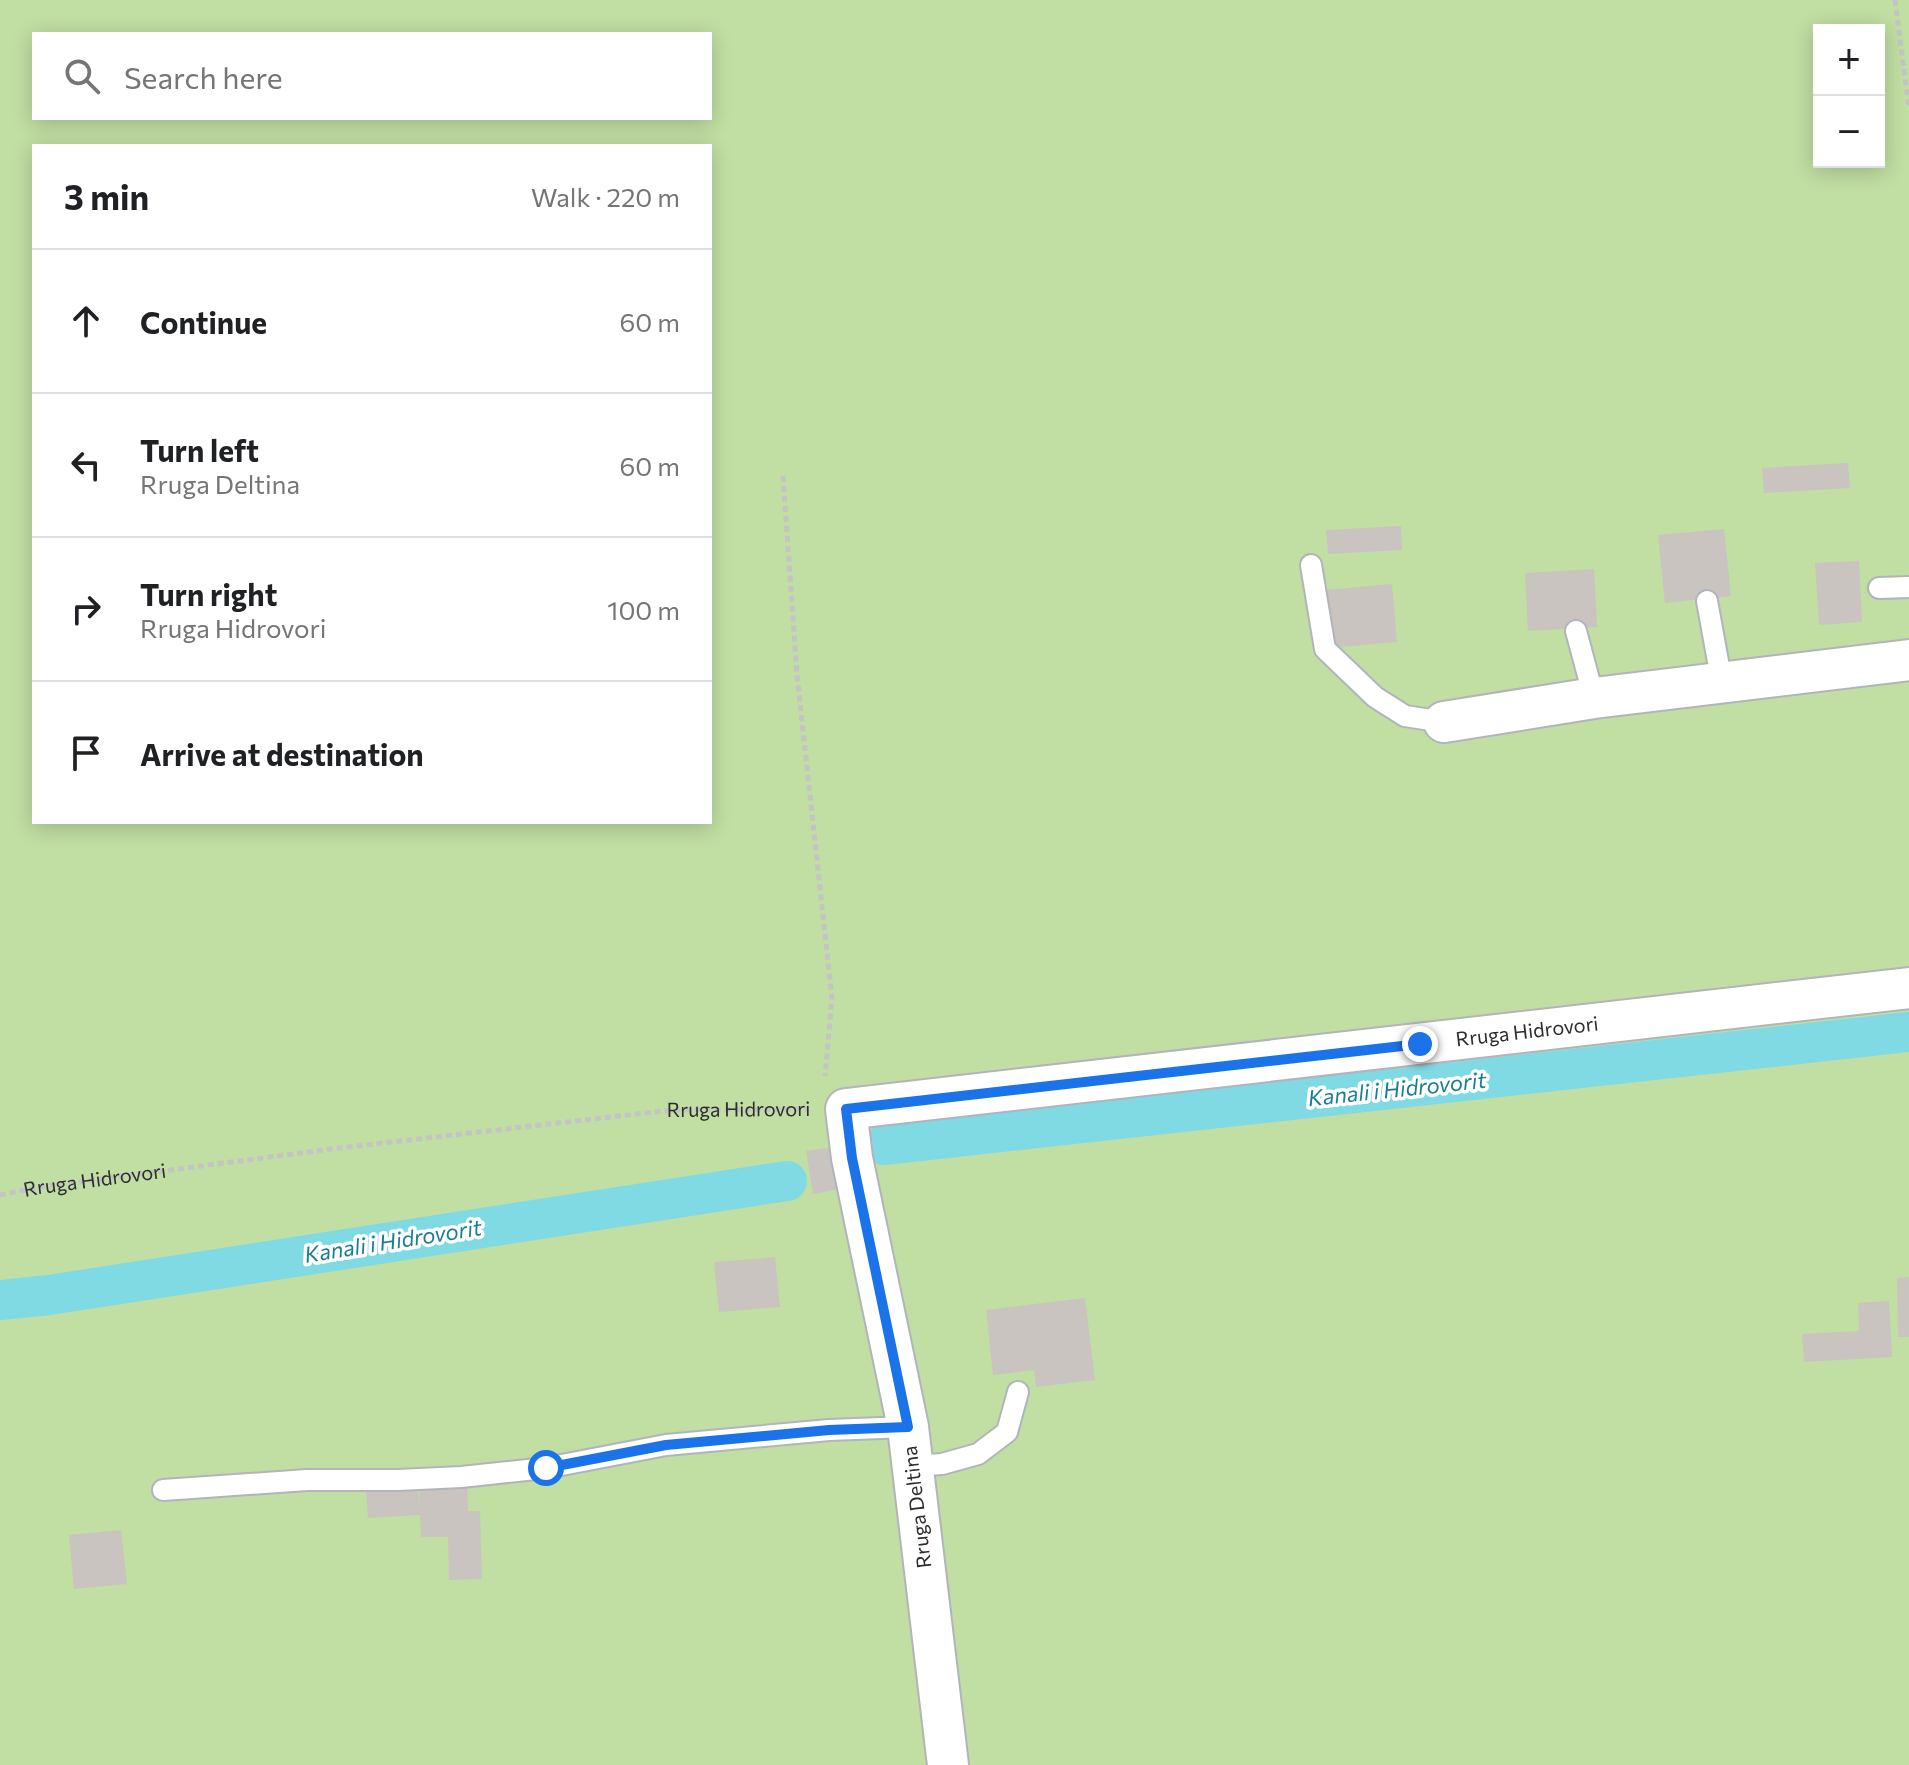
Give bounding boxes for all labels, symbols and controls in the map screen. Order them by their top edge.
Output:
map controls [1813,24,1885,168]
button: + [1813,24,1885,96]
search box [32,32,712,120]
icon: search [60,54,104,98]
text: Search here [124,58,283,95]
button: − [1813,96,1885,168]
text: 3 min [64,175,149,217]
text: Walk · 220 m [531,181,680,212]
icon: ahead [64,299,108,343]
text: Continue [140,303,267,340]
text: 60 m [620,306,680,337]
text: Turn left [140,431,259,468]
icon: left [64,443,108,487]
text: 60 m [620,450,680,481]
text: Rruga Deltina [140,468,300,499]
text: Turn right [140,575,277,612]
icon: right [64,587,108,631]
text: 100 m [607,594,680,625]
text: Rruga Hidrovori [140,612,327,643]
icon: arrive [64,731,108,775]
text: Arrive at destination [140,735,424,772]
street label: Rruga Hidrovori [1454,1010,1600,1051]
route end [1402,1026,1438,1062]
water label: Kanali i Hidrovorit [1307,1066,1488,1111]
street label: Rruga Hidrovori [667,1096,810,1121]
street label: Rruga Hidrovori [21,1158,167,1201]
water label: Kanali i Hidrovorit [302,1213,484,1268]
street label: Rruga Deltina [897,1445,935,1570]
route start [528,1450,564,1486]

